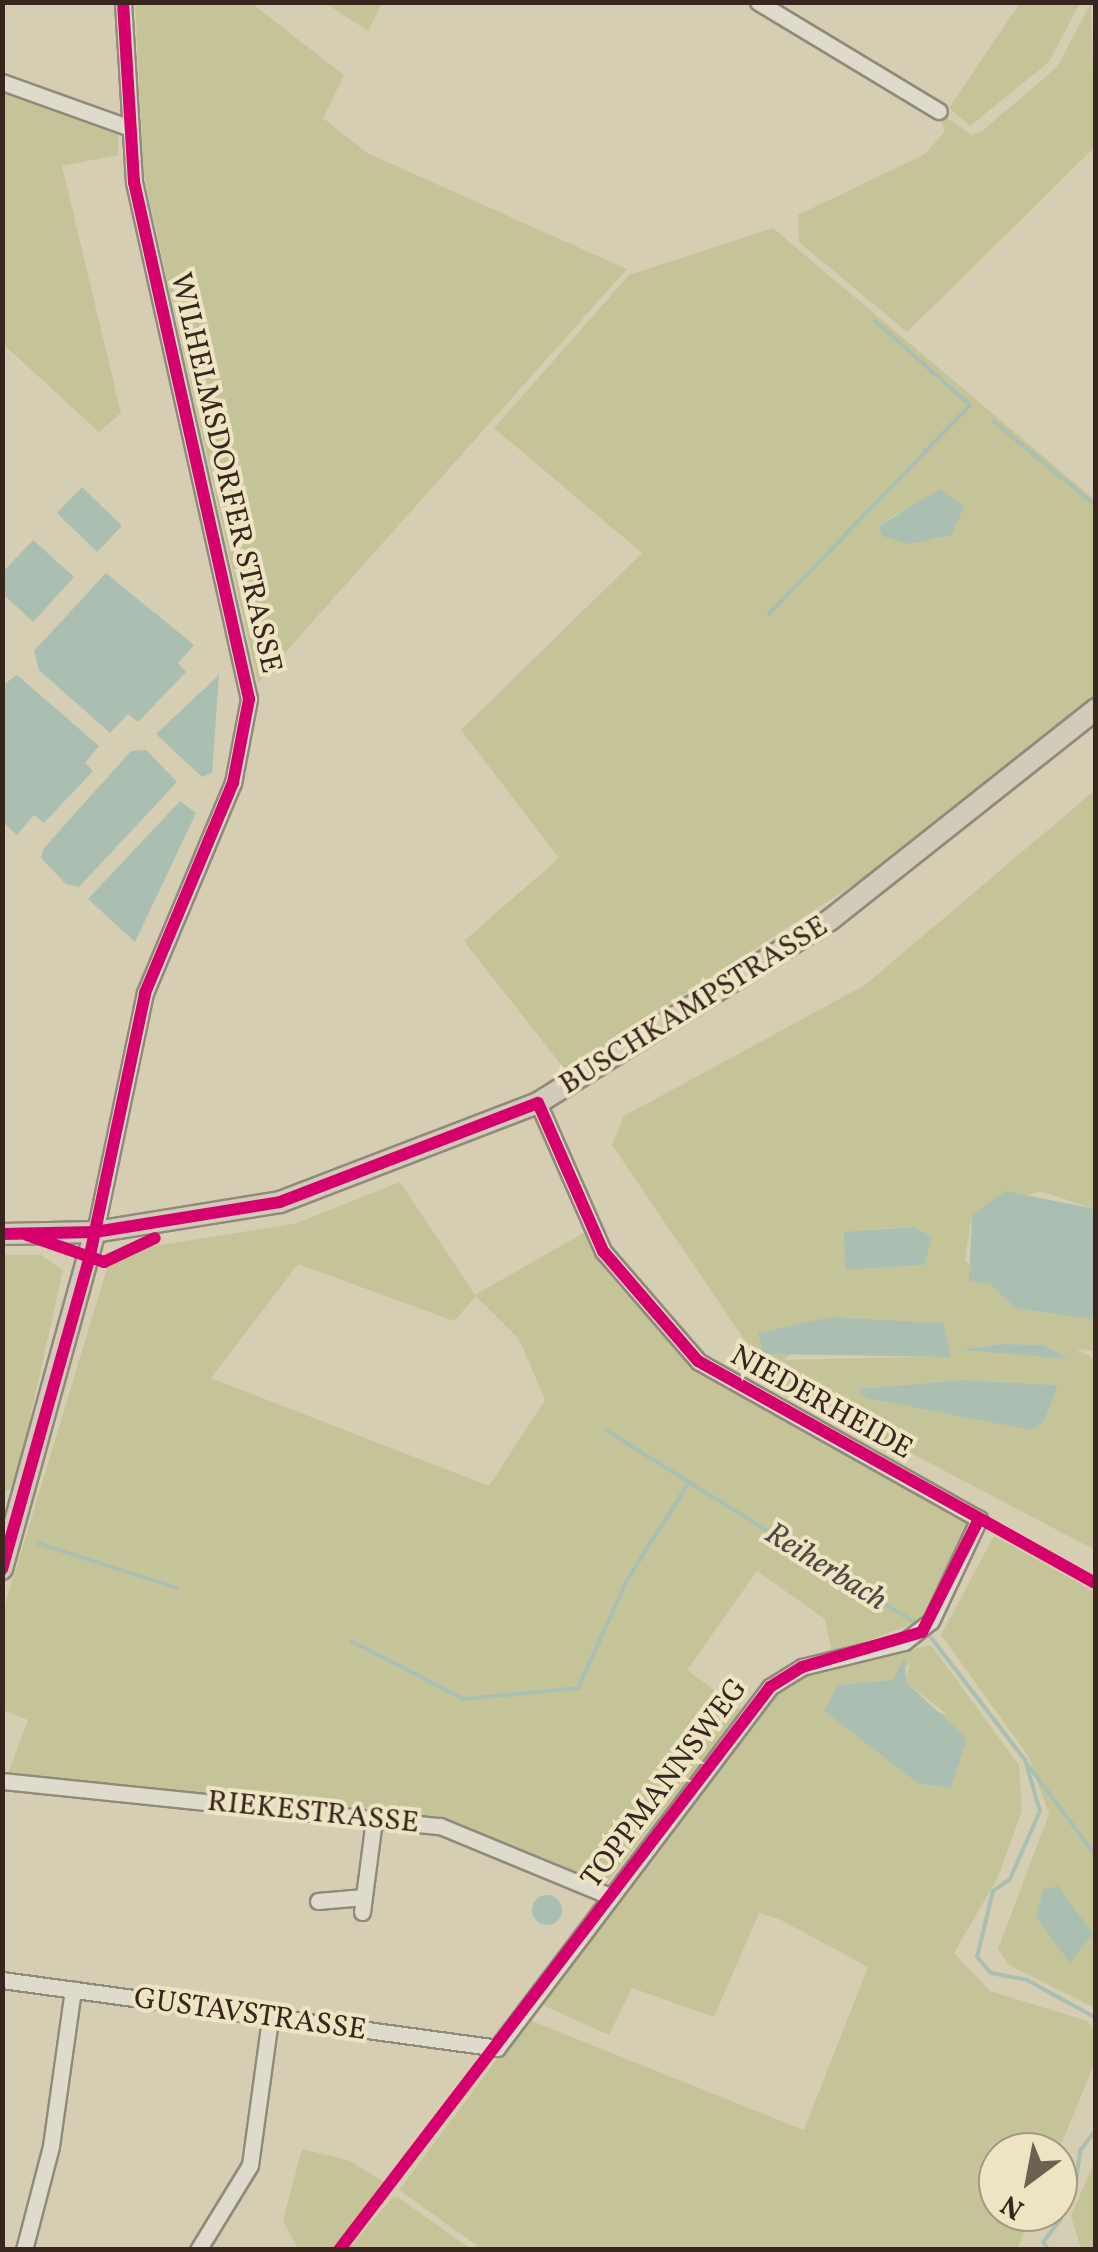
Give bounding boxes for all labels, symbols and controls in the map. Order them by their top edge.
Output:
street label: WILHELMSDORFER STRASSE [161,269,289,677]
street label: BUSCHKAMPSTRASSE [553,909,835,1103]
street label: NIEDERHEIDE [724,1338,918,1468]
water label: Reiherbach [757,1515,893,1621]
street label: TOPPMANNSWEG [574,1672,756,1896]
street label: RIEKESTRASSE [205,1784,421,1842]
street label: GUSTAVSTRASSE [132,1981,368,2049]
north arrow [978,2132,1078,2232]
text: N [994,2184,1032,2228]

